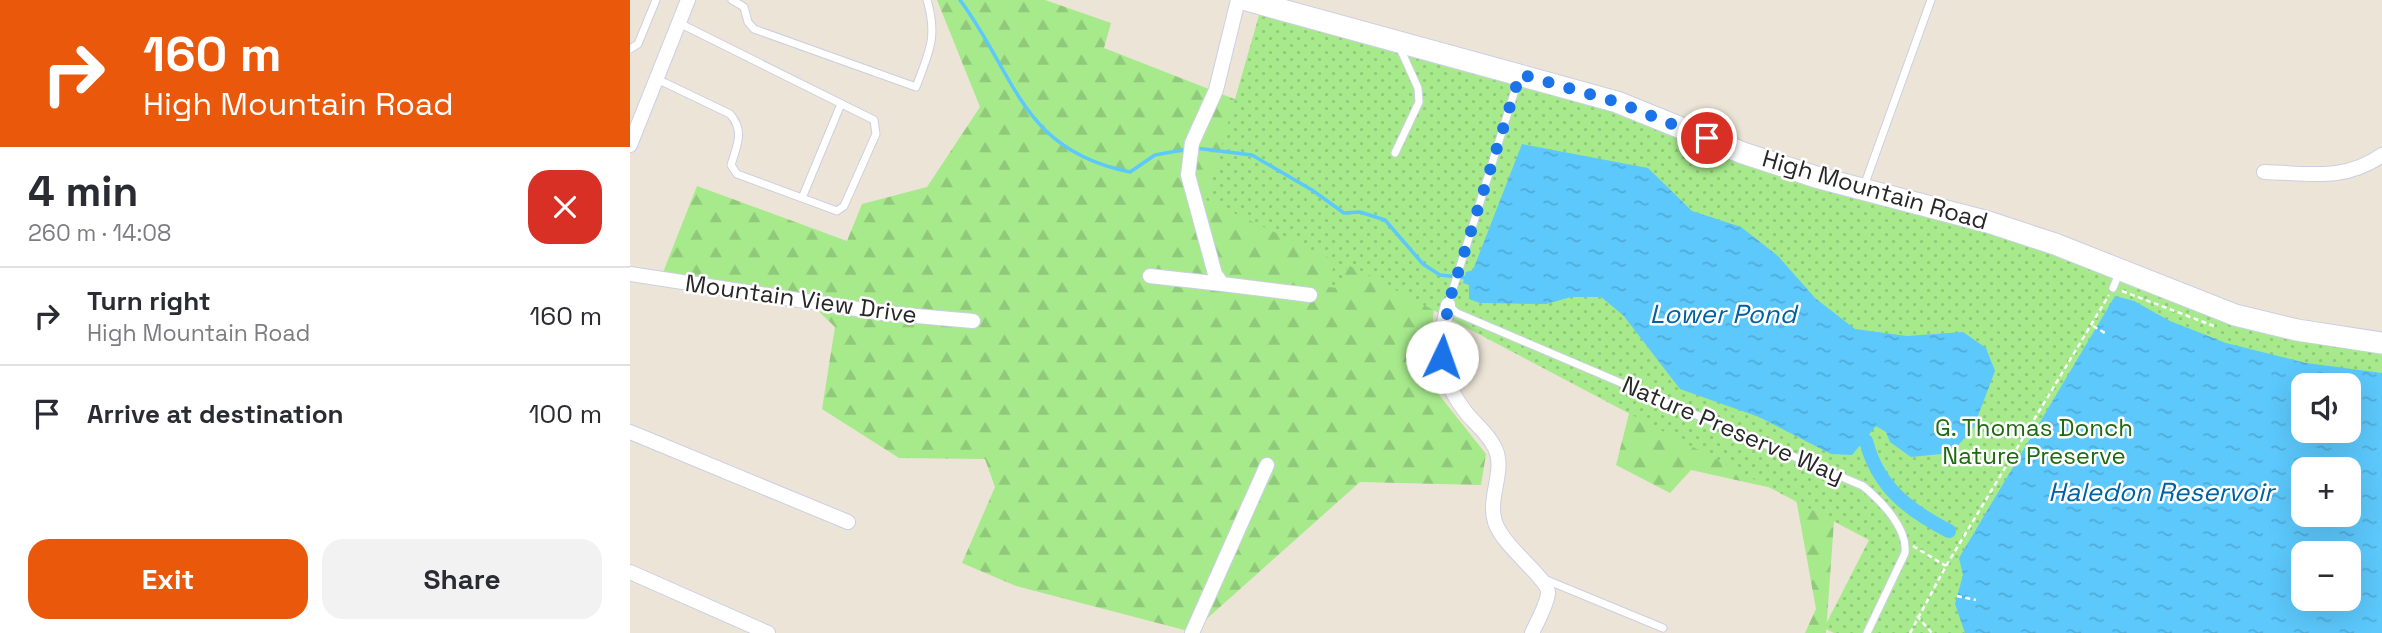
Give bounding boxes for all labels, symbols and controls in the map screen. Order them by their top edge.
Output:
text: 160 m [143,23,281,85]
icon: right [28,28,119,119]
text: High Mountain Road [143,84,454,124]
pin [1677,108,1737,168]
icon: arrive [1688,119,1726,157]
street label: High Mountain Road [1759,143,1991,237]
text: 4 min [28,165,138,218]
button: close [528,170,602,244]
text: 260 m · 14:08 [28,218,171,248]
street label: Mountain View Drive [683,267,919,330]
text: Turn right [87,284,211,318]
icon: right [28,297,66,335]
water label: Lower Pond [1650,297,1799,331]
text: 160 m [530,299,602,333]
text: High Mountain Road [87,318,310,348]
position arrow [1405,320,1479,394]
street label: Nature Preserve Way [1617,369,1849,490]
map controls [2291,373,2361,611]
button: sound [2291,373,2361,443]
icon: arrive [28,395,66,433]
text: Arrive at destination [87,397,344,431]
text: 100 m [529,397,602,431]
park label: G. Thomas Donch Nature Preserve [1935,412,2133,471]
button: + [2291,457,2361,527]
water label: Haledon Reservoir [2048,475,2277,509]
button: Exit [28,539,308,619]
button: Share [322,539,602,619]
button: − [2291,541,2361,611]

